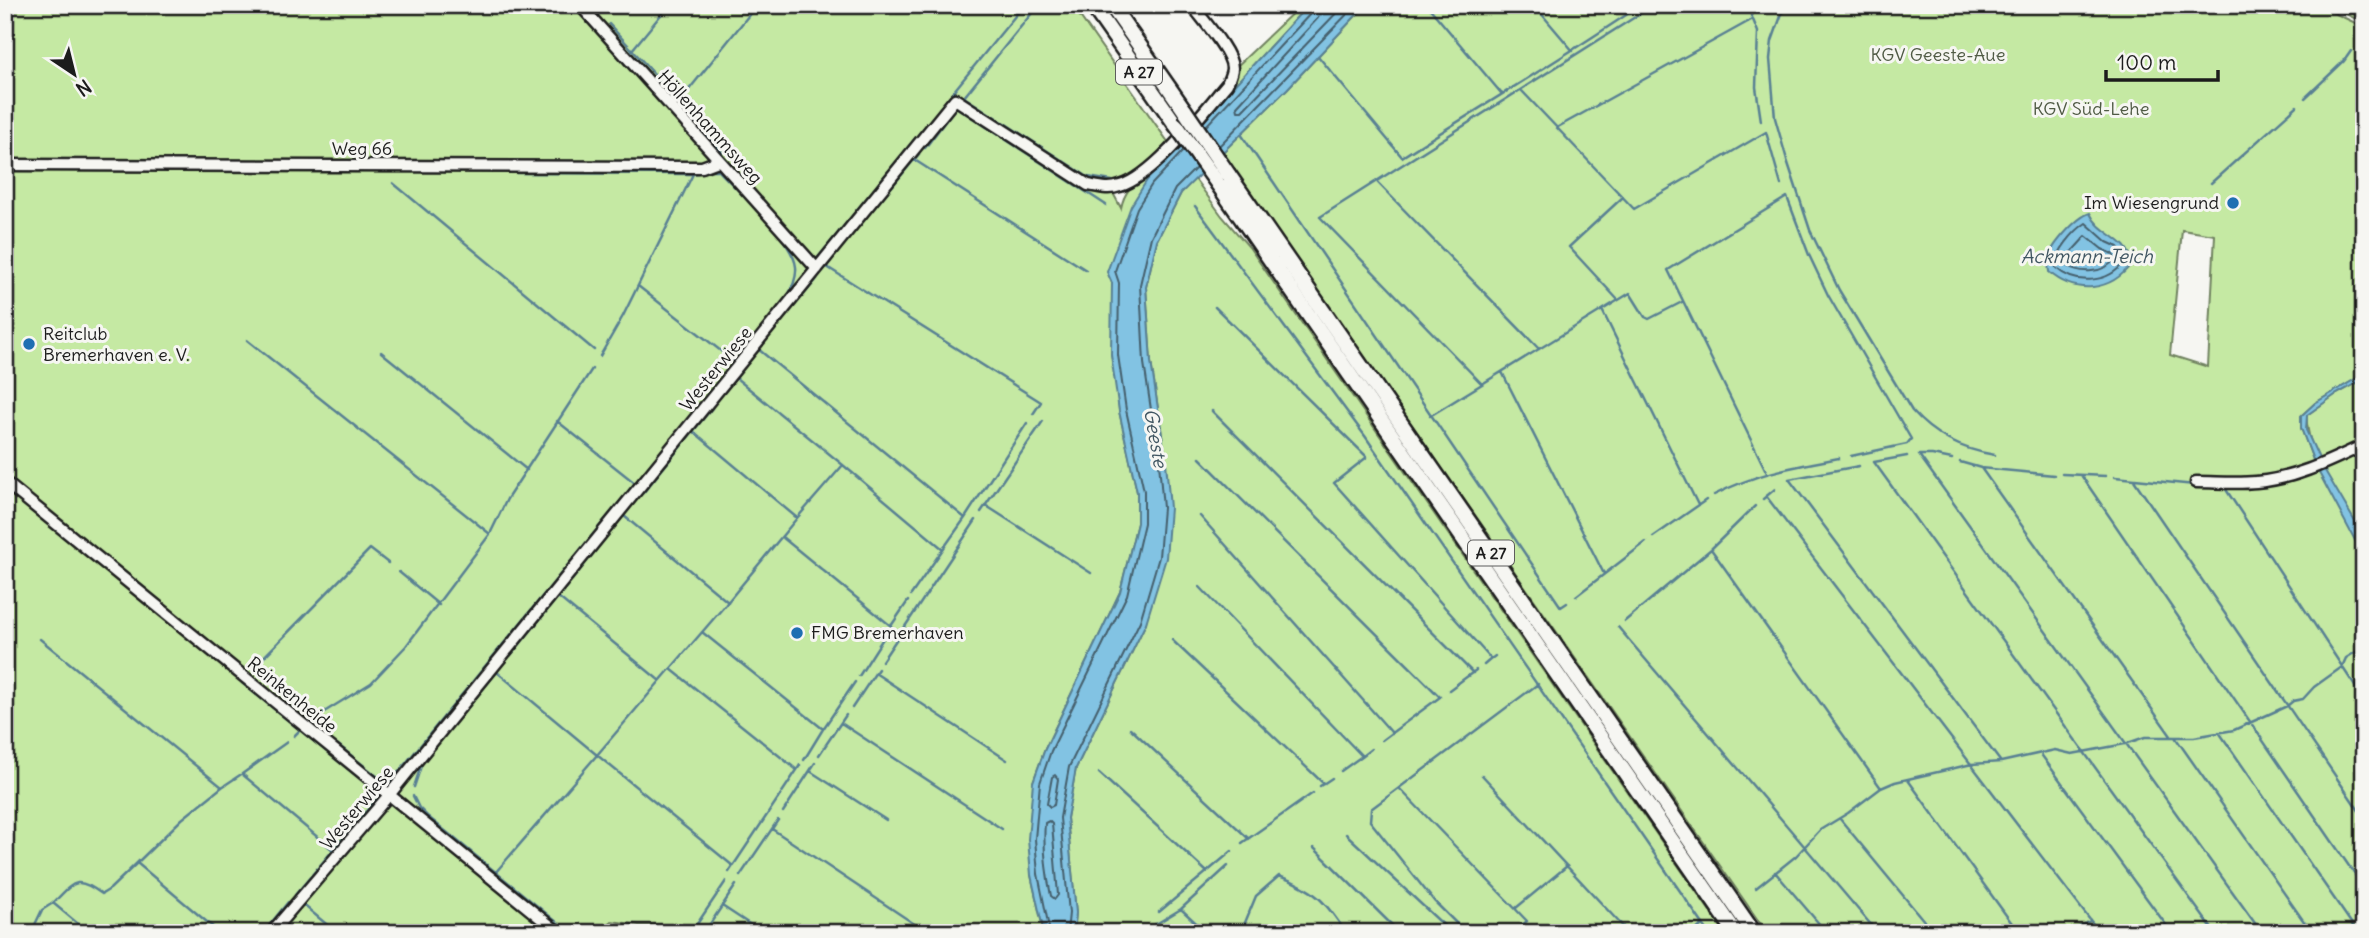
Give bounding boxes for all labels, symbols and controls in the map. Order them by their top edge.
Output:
north arrow [38,38,108,108]
scale bar [2106,38,2218,82]
park label: KGV Geeste-Aue [1871,43,2005,66]
text: 100 m [2117,49,2176,76]
road number: A 27 [1116,60,1162,85]
street label: Höllenhammsweg [653,65,768,188]
text: N [71,74,96,102]
park label: KGV Süd-Lehe [2033,97,2149,120]
street label: Weg 66 [332,137,392,160]
place label: Im Wiesengrund [2084,191,2219,214]
marker: Im Wiesengrund [2225,195,2241,211]
water label: Ackmann-Teich [2021,244,2154,268]
place label: Reitclub Bremerhaven e. V. [43,322,190,366]
street label: Westerwiese [674,322,757,416]
marker: Reitclub Bremerhaven e. V. [21,336,37,352]
water label: Geeste [1139,407,1173,471]
road number: A 27 [1468,540,1514,566]
place label: FMG Bremerhaven [811,621,964,644]
marker: FMG Bremerhaven [789,625,805,641]
street label: Reinkenheide [243,651,342,738]
street label: Westerwiese [315,761,398,854]

